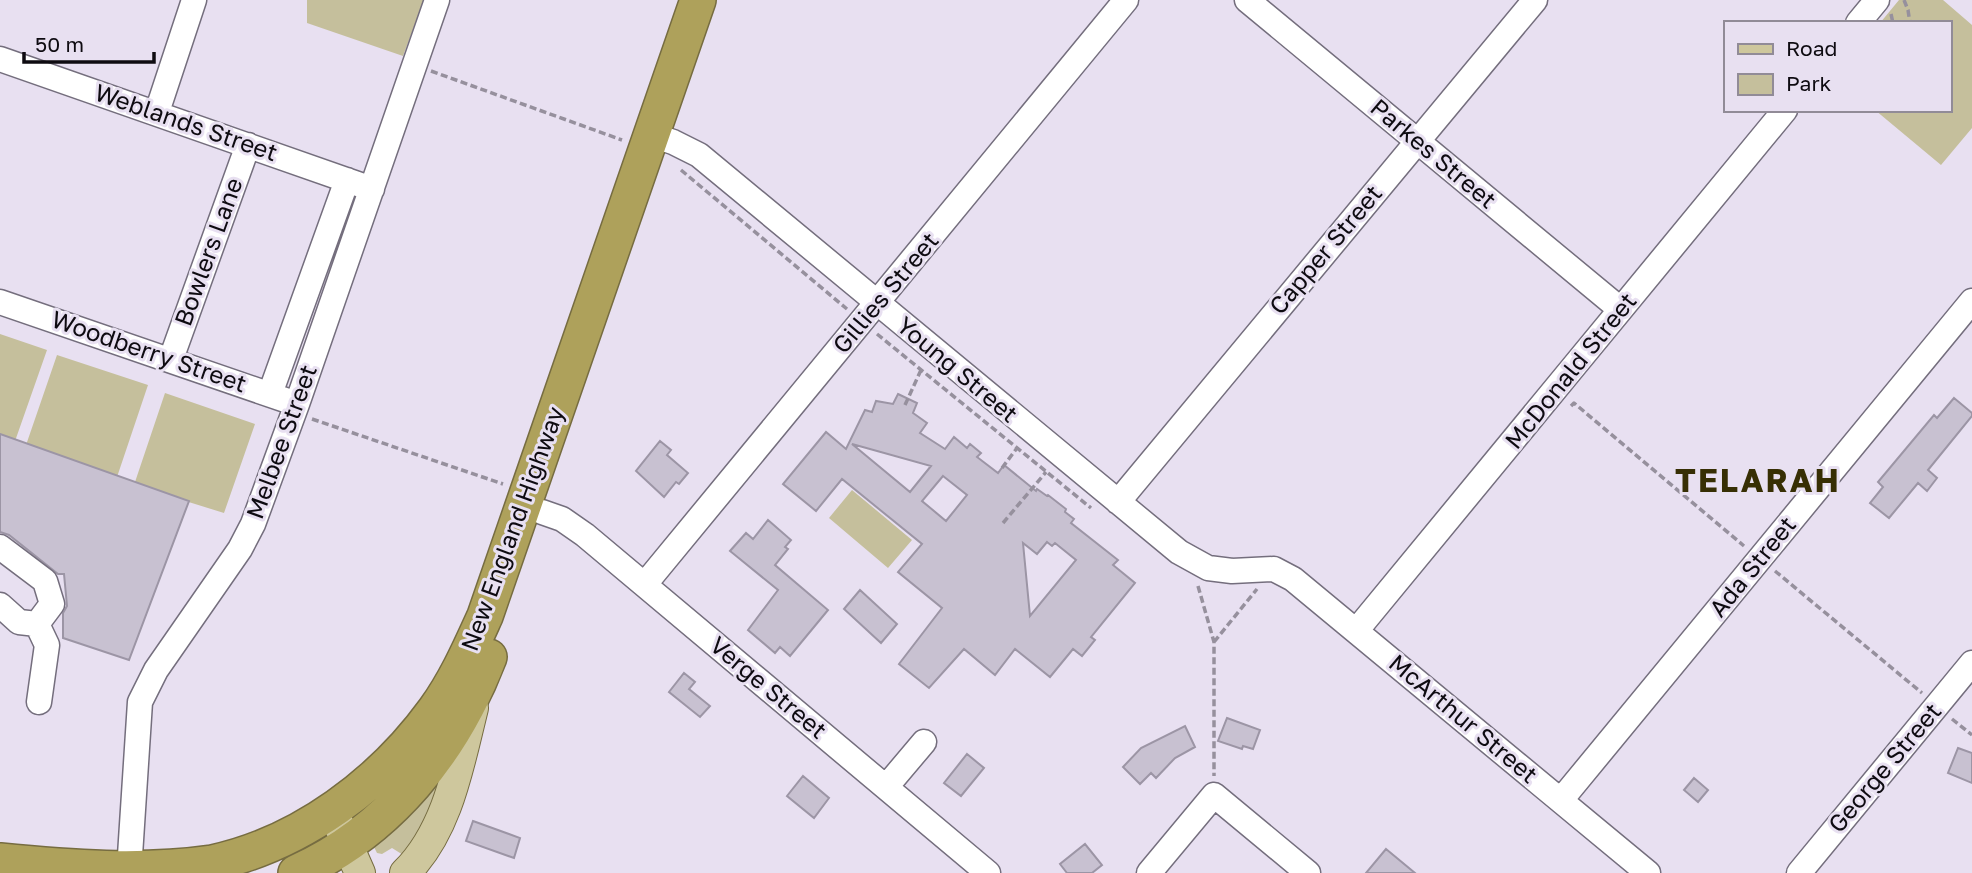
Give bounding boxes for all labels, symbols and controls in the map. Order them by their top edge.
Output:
scale bar [24,21,154,65]
legend [1724,21,1951,112]
text: 50 m [35,31,84,57]
text: Road [1786,35,1837,61]
text: Park [1786,70,1832,96]
street label: Weblands Street [91,77,282,166]
street label: Parkes Street [1365,92,1503,214]
street label: Bowlers Lane [167,174,248,329]
street label: Capper Street [1262,179,1387,320]
street label: Gillies Street [826,226,944,358]
street label: McDonald Street [1498,286,1642,454]
street label: Woodberry Street [48,304,251,398]
street label: Young Street [892,310,1024,428]
street label: Melbee Street [239,360,322,523]
street label: New England Highway [454,402,569,655]
district label: TELARAH [1675,461,1841,499]
street label: Ada Street [1702,510,1801,622]
street label: Verge Street [705,630,833,744]
street label: McArthur Street [1384,647,1544,788]
street label: George Street [1821,696,1946,838]

